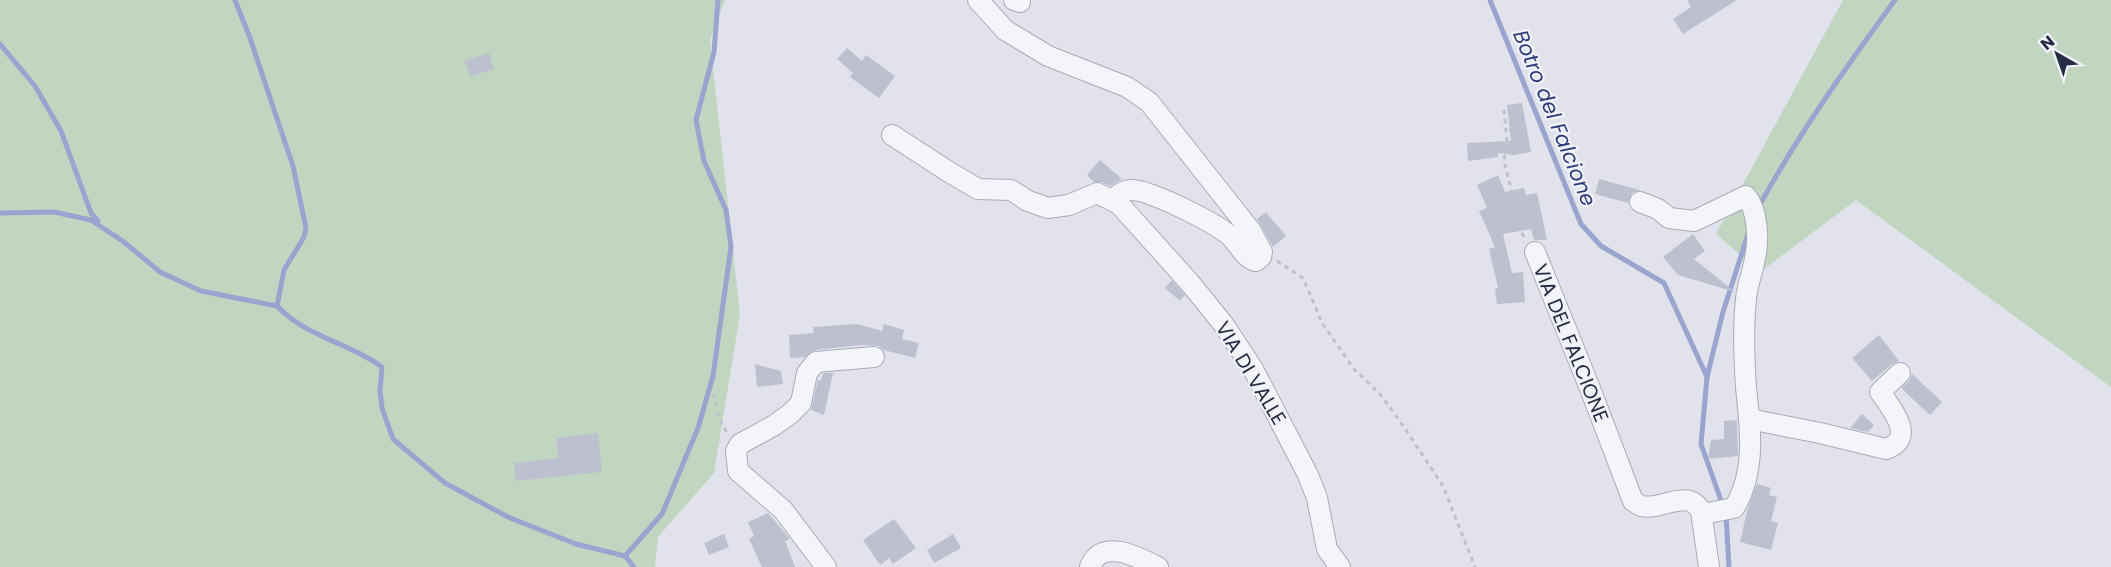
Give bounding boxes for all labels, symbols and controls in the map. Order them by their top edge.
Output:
north arrow [2027,24,2087,84]
water label: Botro del Falcione [1506,25,1604,211]
text: N [2036,30,2060,56]
street label: VIA DEL FALCIONE [1527,260,1615,426]
street label: VIA DI VALLE [1209,316,1293,430]

